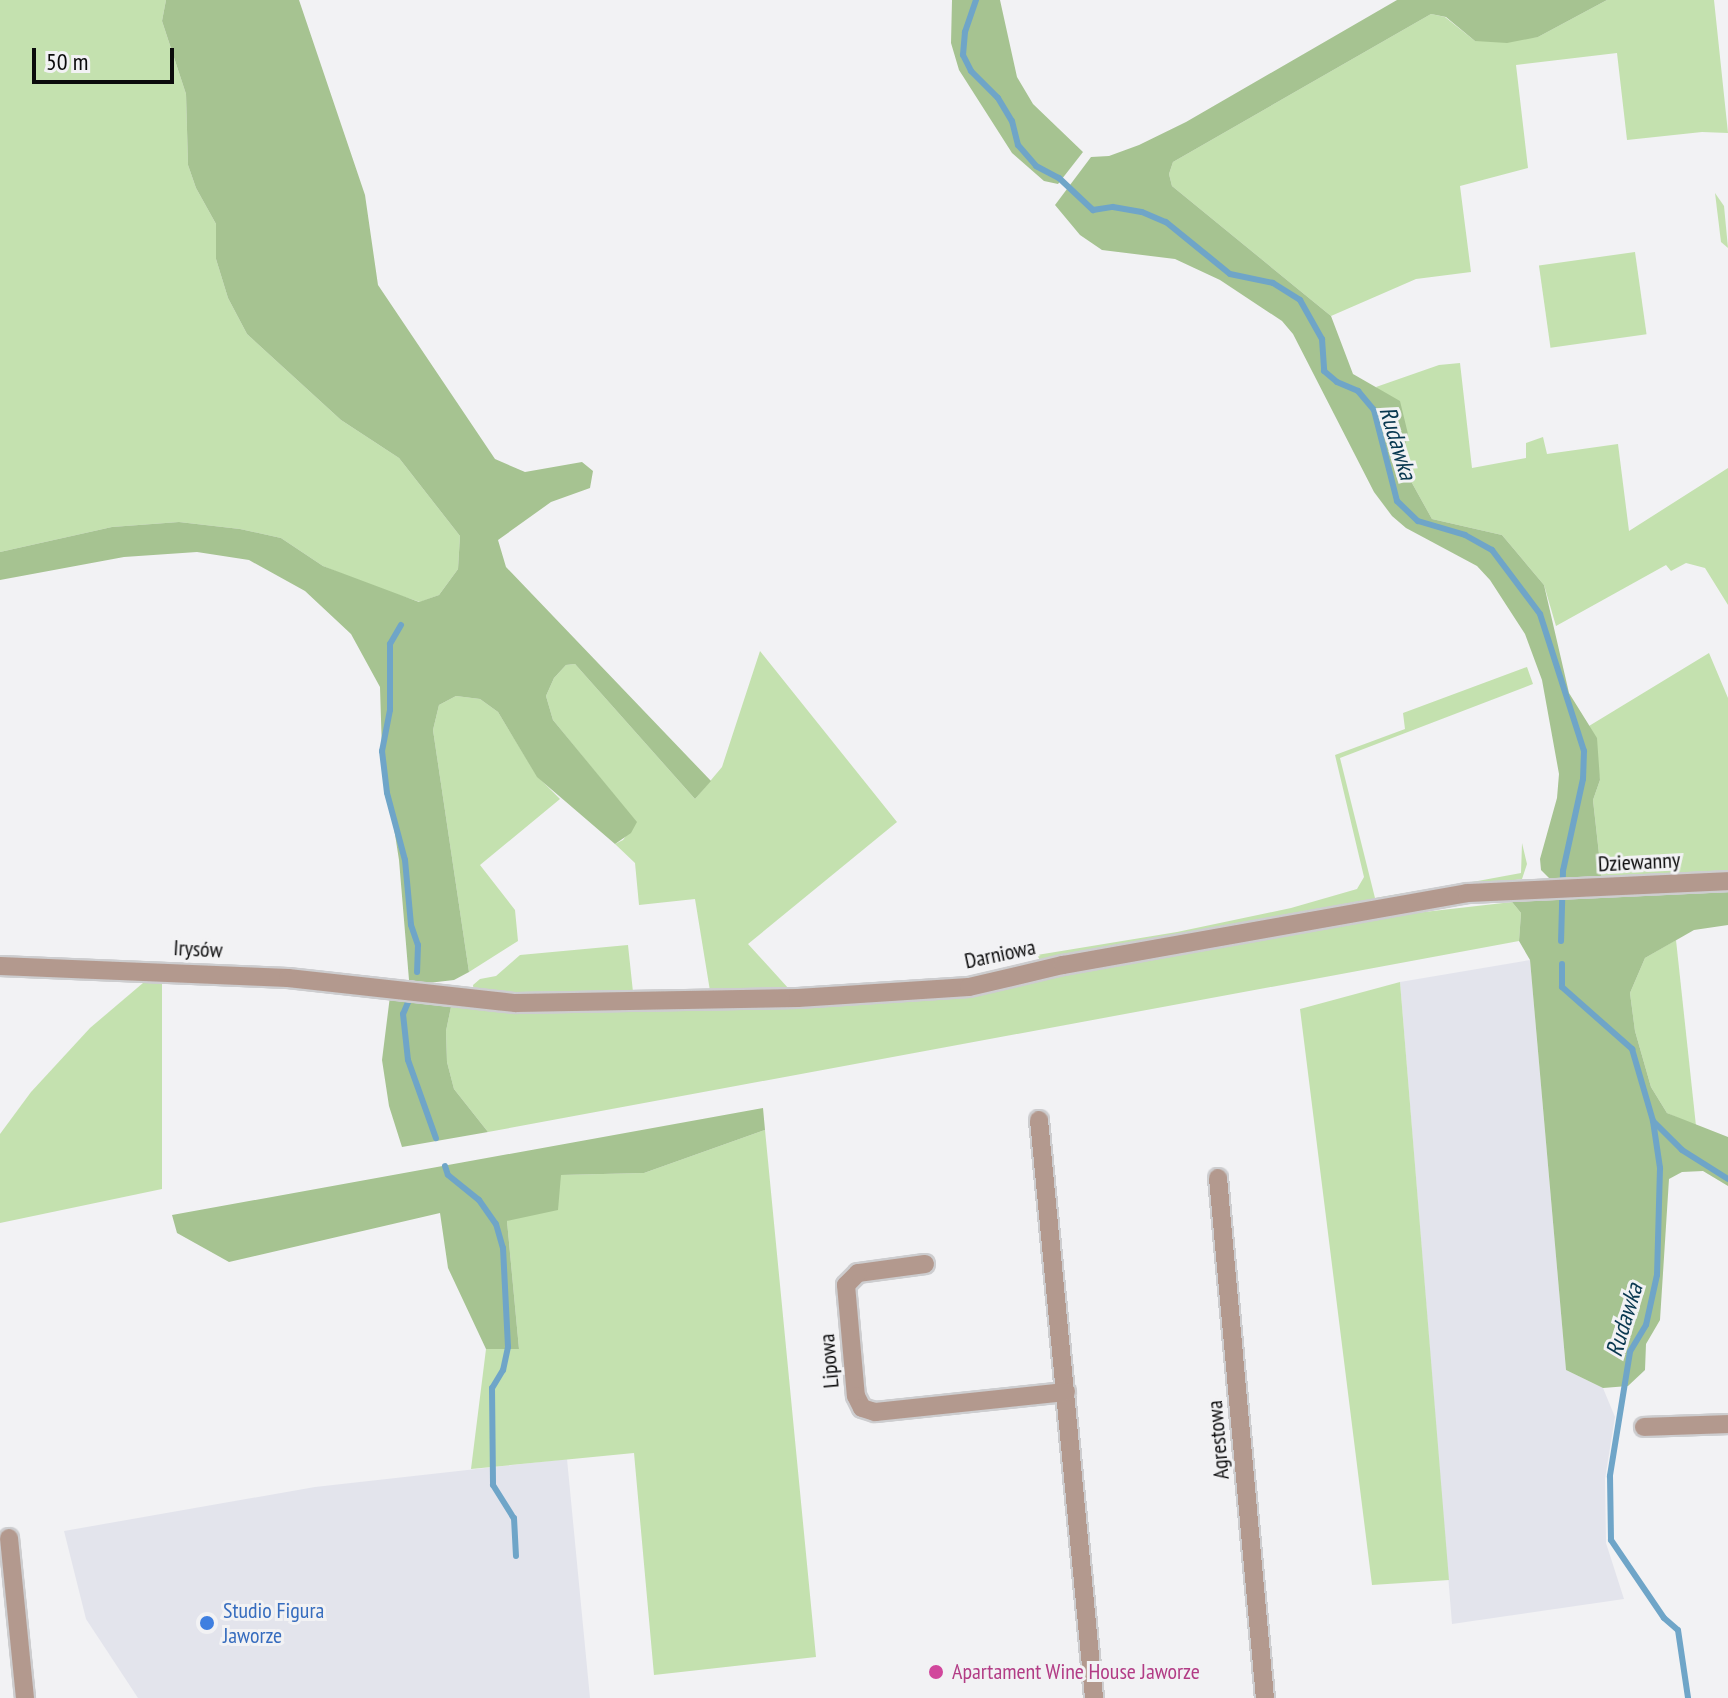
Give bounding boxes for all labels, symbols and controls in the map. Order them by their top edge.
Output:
scale bar [36,32,178,82]
text: 50 m [46,46,88,77]
water label: Rudawka [1373,403,1423,483]
street label: Dziewanny [1597,847,1681,877]
street label: Darniowa [962,934,1038,974]
street label: Irysów [173,935,223,963]
water label: Rudawka [1599,1280,1649,1360]
street label: Lipowa [813,1333,845,1389]
street label: Agrestowa [1201,1399,1235,1481]
place label: Studio Figura Jaworze [223,1597,324,1648]
marker: Studio Figura Jaworze [198,1614,216,1632]
place label: Apartament Wine House Jaworze [952,1659,1200,1685]
marker: Apartament Wine House Jaworze [927,1663,945,1681]

